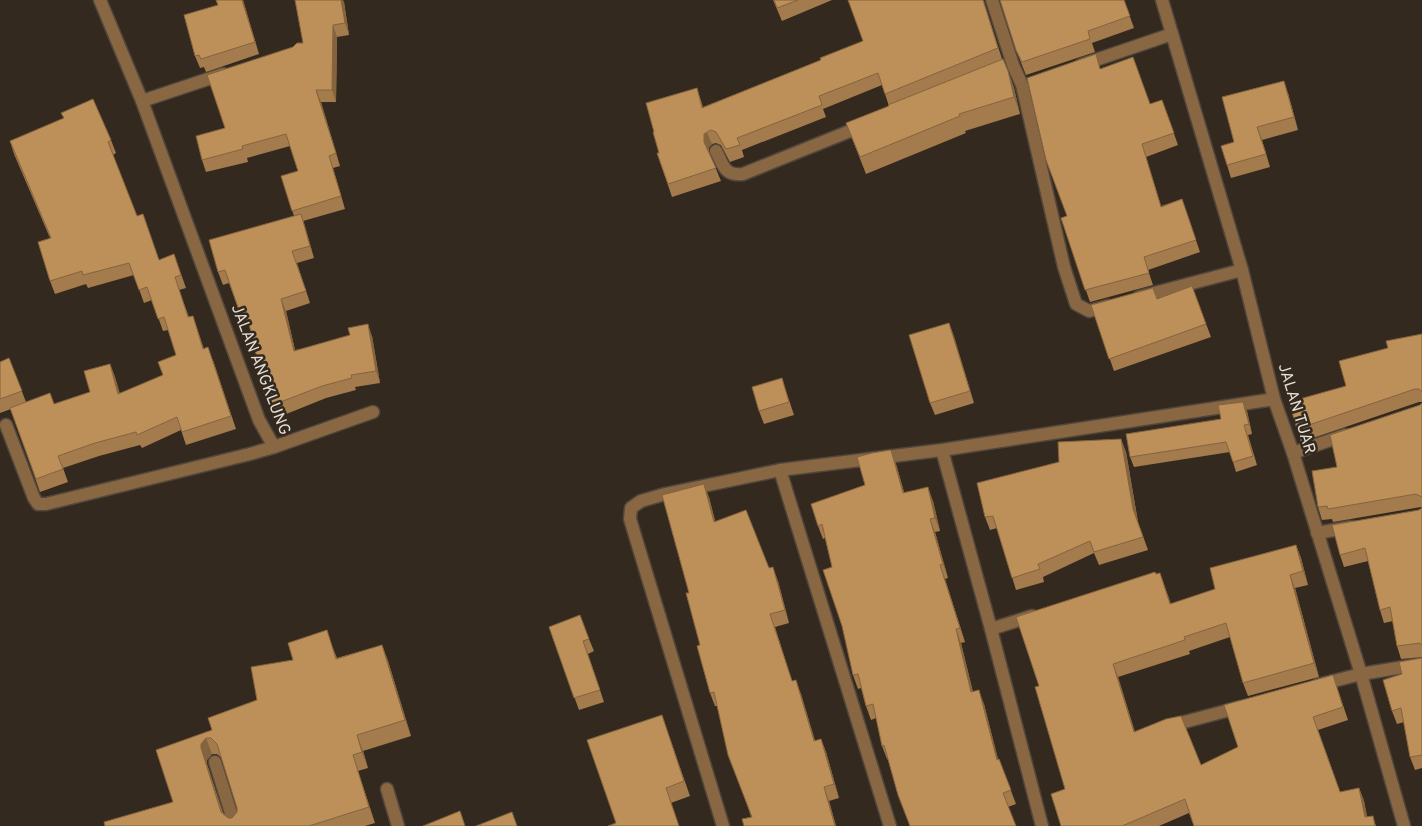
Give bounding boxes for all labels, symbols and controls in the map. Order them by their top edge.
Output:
street label: JALAN ANGKLUNG [226,302,294,438]
street label: JALAN TUAR [1273,361,1319,457]

